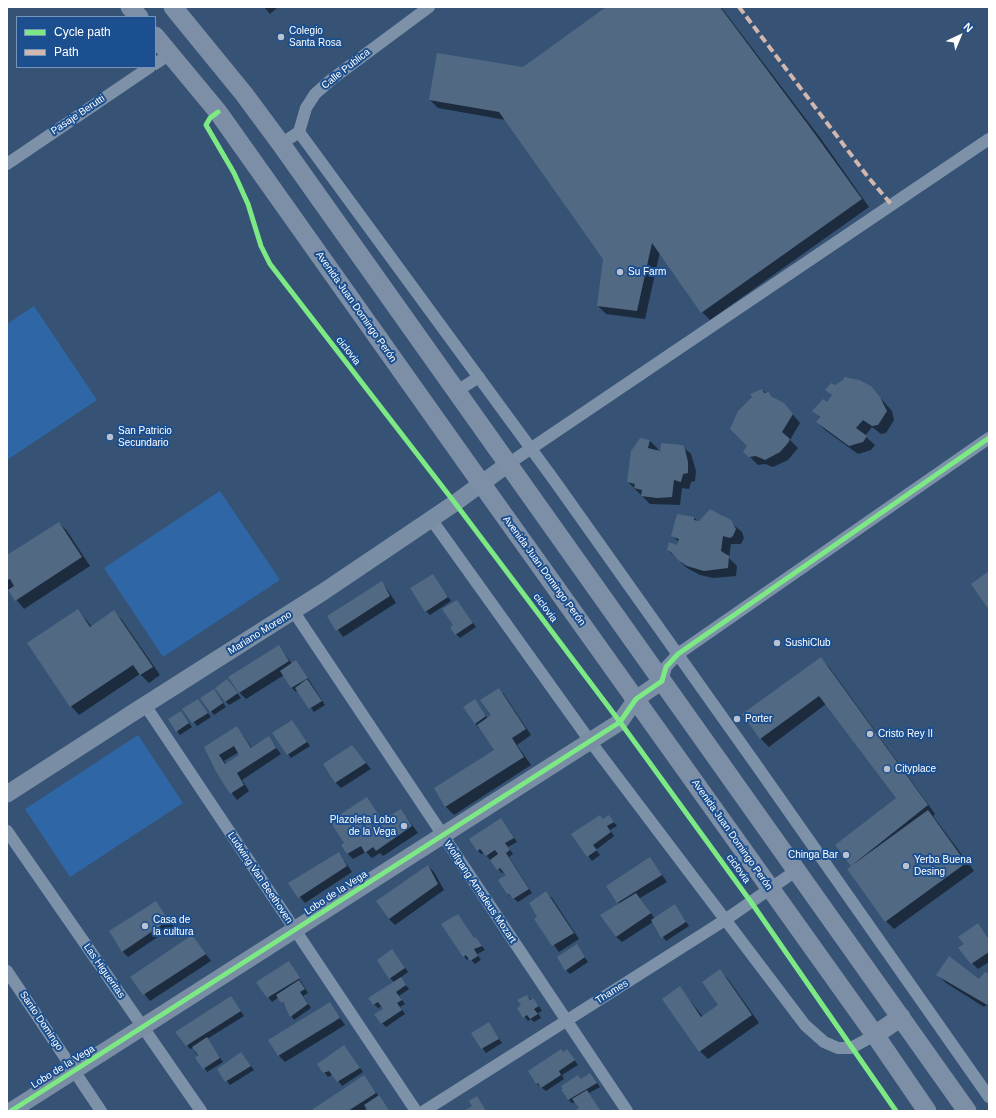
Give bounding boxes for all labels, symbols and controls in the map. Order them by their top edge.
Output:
legend [16,16,156,68]
north arrow [940,16,980,56]
text: N [961,20,975,34]
text: Cycle path [54,25,111,39]
place label: Colegio Santa Rosa [289,25,341,48]
marker: Colegio Santa Rosa [276,32,286,42]
text: Path [54,45,79,59]
street label: Calle Publica [319,46,373,92]
street label: Pasaje Berutti [49,93,107,137]
street label: Avenida Juan Domingo Perón [313,249,399,365]
place label: Su Farm [628,266,666,278]
marker: Su Farm [615,267,625,277]
street label: ciclovia [333,334,363,368]
place label: San Patricio Secundario [118,425,172,448]
marker: San Patricio Secundario [105,432,115,442]
street label: Avenida Juan Domingo Perón [500,514,588,628]
street label: ciclovia [530,591,560,625]
street label: Mariano Moreno [226,609,294,657]
place label: SushiClub [785,637,831,649]
marker: SushiClub [772,638,782,648]
place label: Porter [745,713,772,725]
marker: Porter [732,714,742,724]
place label: Cristo Rey II [878,728,933,740]
marker: Cristo Rey II [865,729,875,739]
place label: Cityplace [895,763,936,775]
marker: Cityplace [882,764,892,774]
street label: Avenida Juan Domingo Perón [689,777,775,893]
place label: Plazoleta Lobo de la Vega [330,814,396,838]
marker: Plazoleta Lobo de la Vega [399,821,409,831]
street label: Ludwing Van Beethoven [225,830,295,926]
street label: Wolfgang Amadeus Mozart [441,839,519,945]
place label: Chinga Bar [788,849,838,861]
marker: Chinga Bar [841,850,851,860]
street label: ciclovia [724,852,752,886]
place label: Yerba Buena Desing [914,854,971,878]
marker: Yerba Buena Desing [901,861,911,871]
street label: Lobo de la Vega [302,868,370,918]
place label: Casa de la cultura [153,914,194,938]
marker: Casa de la cultura [140,921,150,931]
street label: Las Higueritas [81,941,127,1001]
street label: Thames [594,977,630,1007]
street label: Santo Domingo [17,989,65,1053]
street label: Lobo de la Vega [29,1043,97,1091]

